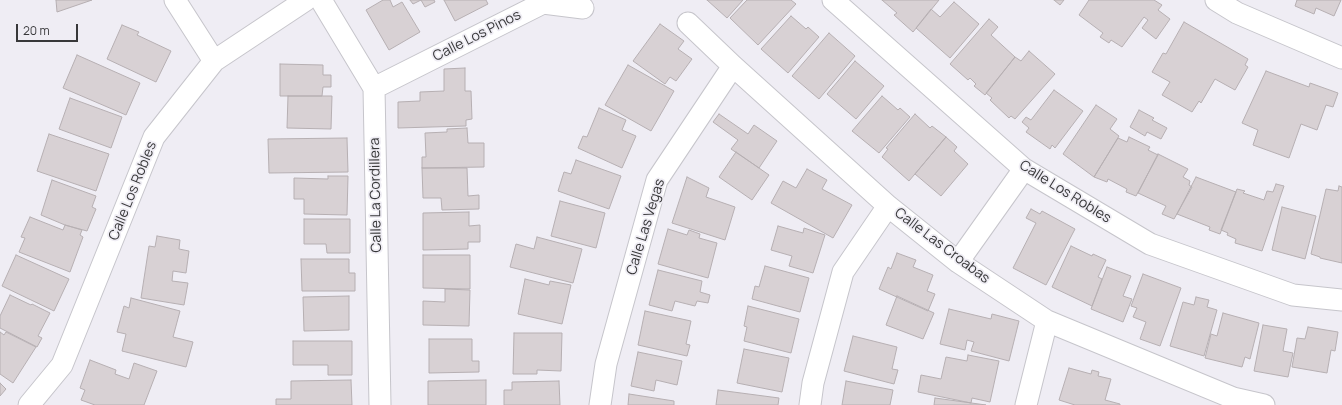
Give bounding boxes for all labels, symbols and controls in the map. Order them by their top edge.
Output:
street label: Calle Los Pinos [430,7,524,65]
scale bar [18,16,80,42]
text: 20 m [23,22,50,39]
street label: Calle La Cordillera [367,137,385,253]
street label: Calle Los Robles [106,139,160,243]
street label: Calle Los Robles [1016,157,1114,227]
street label: Calle Las Vegas [623,177,669,277]
street label: Calle Las Croabas [891,205,993,287]

